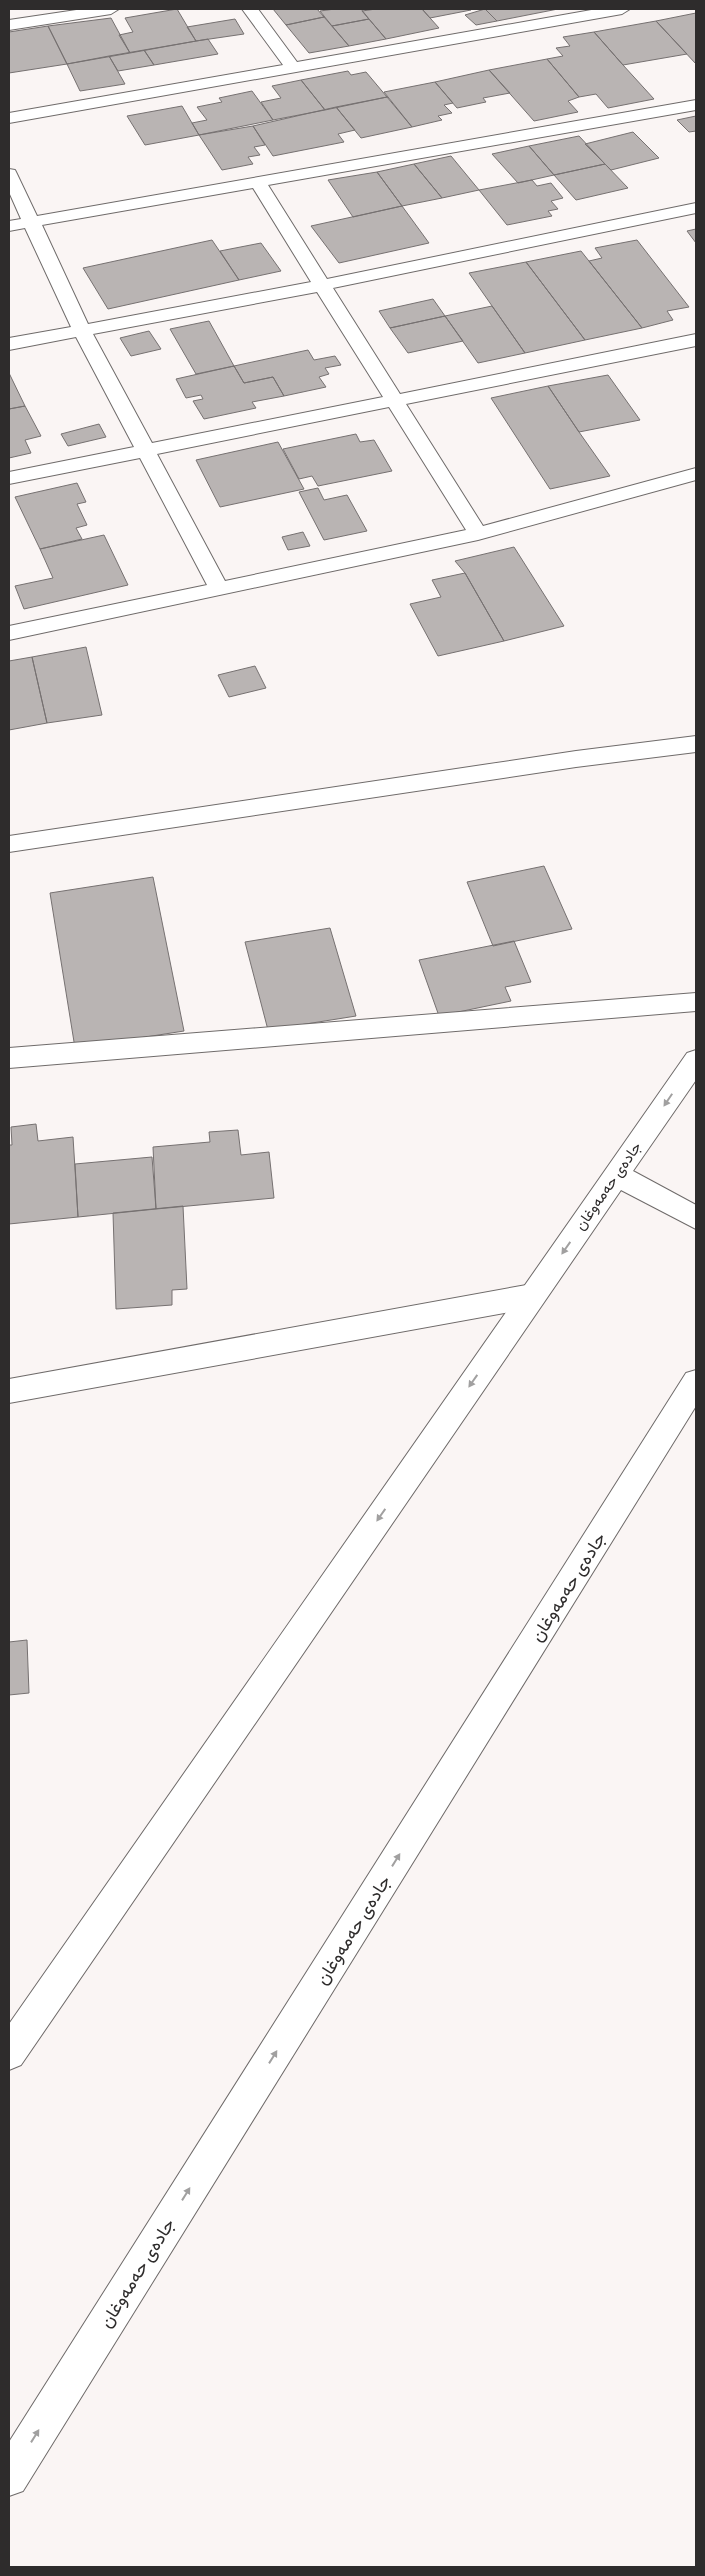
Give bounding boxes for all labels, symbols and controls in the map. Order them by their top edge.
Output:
one-way arrow [663,1093,673,1106]
street label: جادەی حەمەوغان [570,1138,646,1234]
one-way arrow [561,1241,571,1254]
one-way arrow [468,1374,478,1388]
one-way arrow [376,1508,386,1522]
street label: جادەی حەمەوغان [525,1528,610,1646]
one-way arrow [392,1853,401,1866]
street label: جادەی حەمەوغان [310,1871,395,1989]
one-way arrow [268,2050,277,2063]
one-way arrow [182,2188,191,2201]
street label: جادەی حەمەوغان [94,2214,179,2332]
one-way arrow [30,2429,39,2442]

